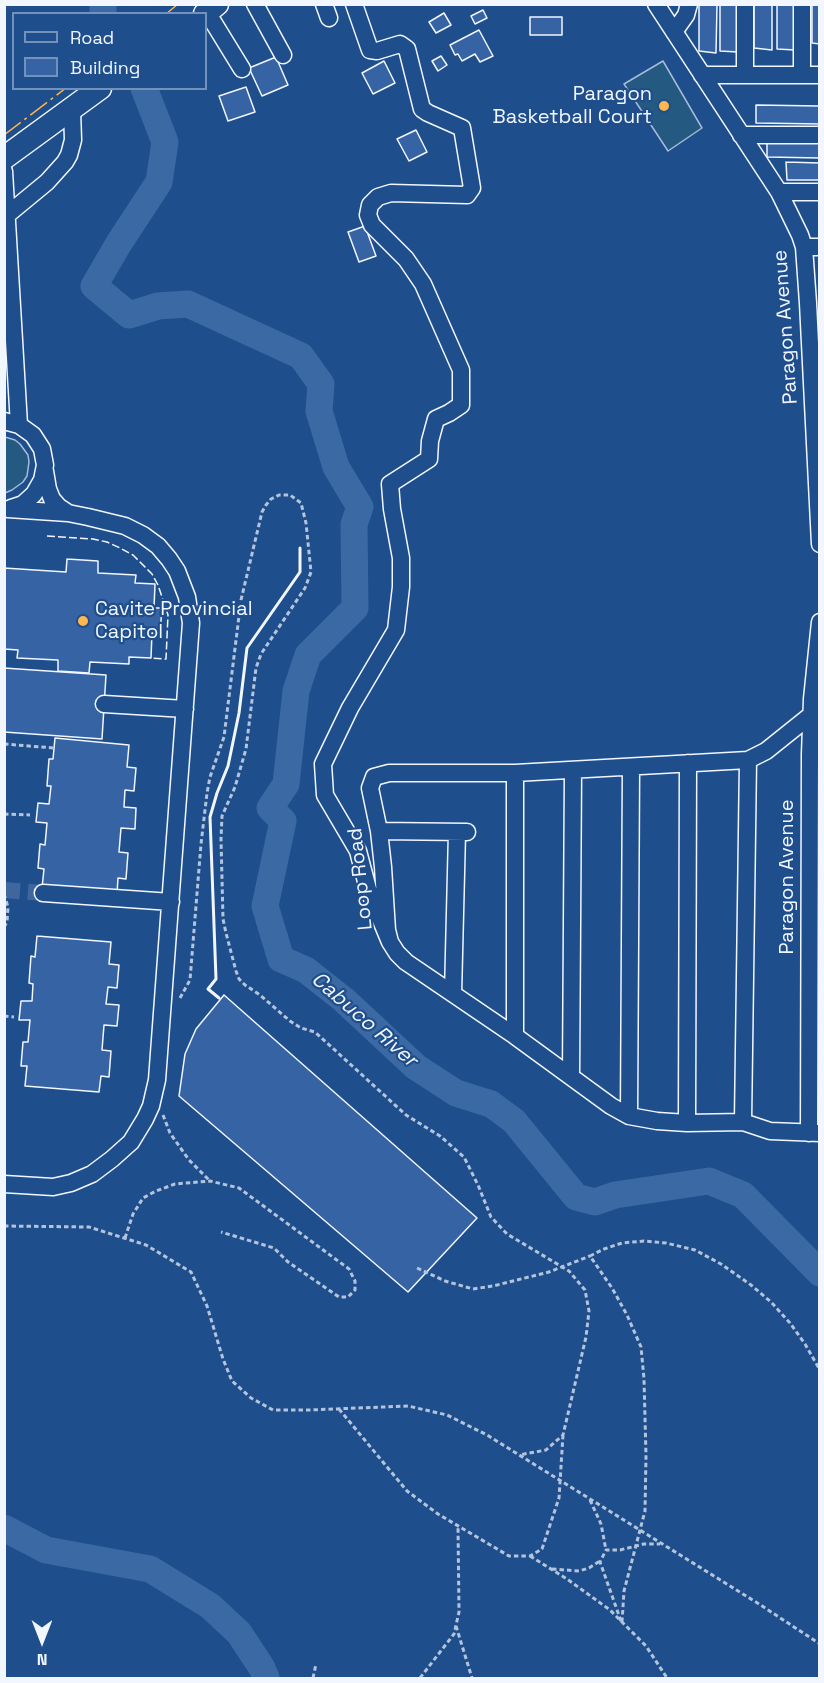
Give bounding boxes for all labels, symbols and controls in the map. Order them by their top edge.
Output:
legend [12,12,207,90]
text: Road [70,26,114,49]
text: Building [70,56,140,79]
place label: Paragon Basketball Court [492,83,652,130]
marker: Paragon Basketball Court [657,99,671,113]
street label: Paragon Avenue [769,249,803,405]
place label: Cavite Provincial Capitol [95,598,253,645]
marker: Cavite Provincial Capitol [76,614,90,628]
street label: Paragon Avenue [776,800,800,954]
street label: Loop Road [344,827,378,931]
water label: Cabuco River [306,967,422,1073]
north arrow [12,1611,72,1671]
text: N [37,1649,47,1670]

